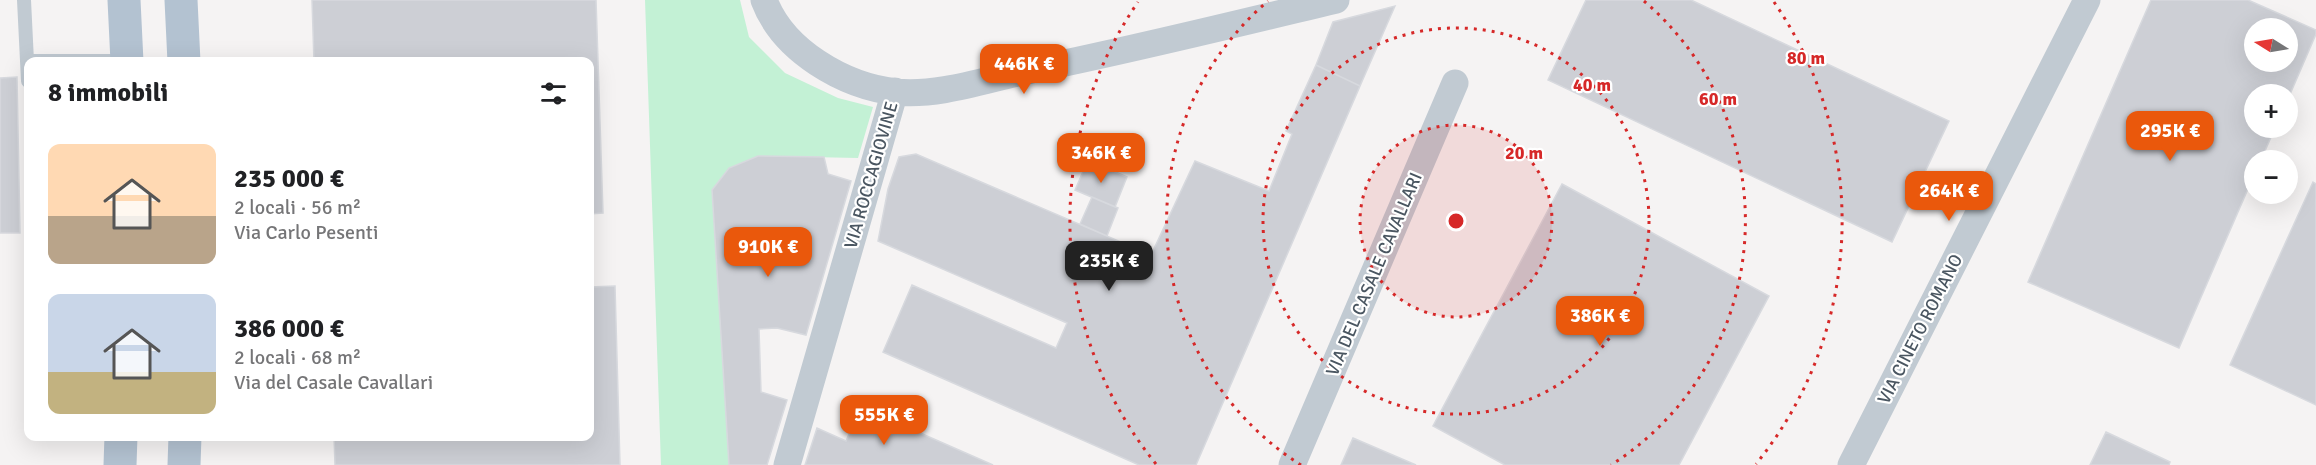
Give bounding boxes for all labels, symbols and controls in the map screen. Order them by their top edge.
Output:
north arrow [2244,18,2298,72]
map controls [2244,18,2298,204]
pin: 446K € [975,44,1073,95]
text: 80 m [1787,47,1825,69]
text: 446K € [994,51,1054,76]
text: 40 m [1573,74,1611,96]
text: 8 immobili [48,77,168,109]
icon: filters [537,77,570,110]
button: + [2244,84,2298,138]
text: 60 m [1699,88,1737,110]
street label: VIA ROCCAGIOVINE [839,99,903,251]
pin: 295K € [2121,111,2219,162]
text: 295K € [2140,118,2200,143]
pin: 346K € [1052,133,1150,184]
text: 346K € [1071,140,1131,165]
text: 20 m [1505,142,1543,164]
button: − [2244,150,2298,204]
text: 235 000 € [234,163,344,195]
icon: home [96,168,168,240]
street label: VIA DEL CASALE CAVALLARI [1321,169,1427,379]
pin: 264K € [1900,171,1998,222]
text: 264K € [1919,178,1979,203]
text: 2 locali · 56 m² [234,195,361,220]
centre of rings [1446,211,1466,231]
text: Via Carlo Pesenti [234,220,378,245]
pin: 910K € [719,227,817,278]
text: 910K € [738,234,798,259]
pin: 235K € [1060,241,1158,292]
text: 235K € [1079,248,1139,273]
street label: VIA CINETO ROMANO [1873,250,1967,408]
pin: 386K € [1551,296,1649,347]
text: 386K € [1570,303,1630,328]
text: 386 000 € [234,313,344,345]
icon: home [96,318,168,390]
text: 2 locali · 68 m² [234,345,361,370]
text: Via del Casale Cavallari [234,370,433,395]
pin: 555K € [835,395,933,446]
text: 555K € [854,402,914,427]

